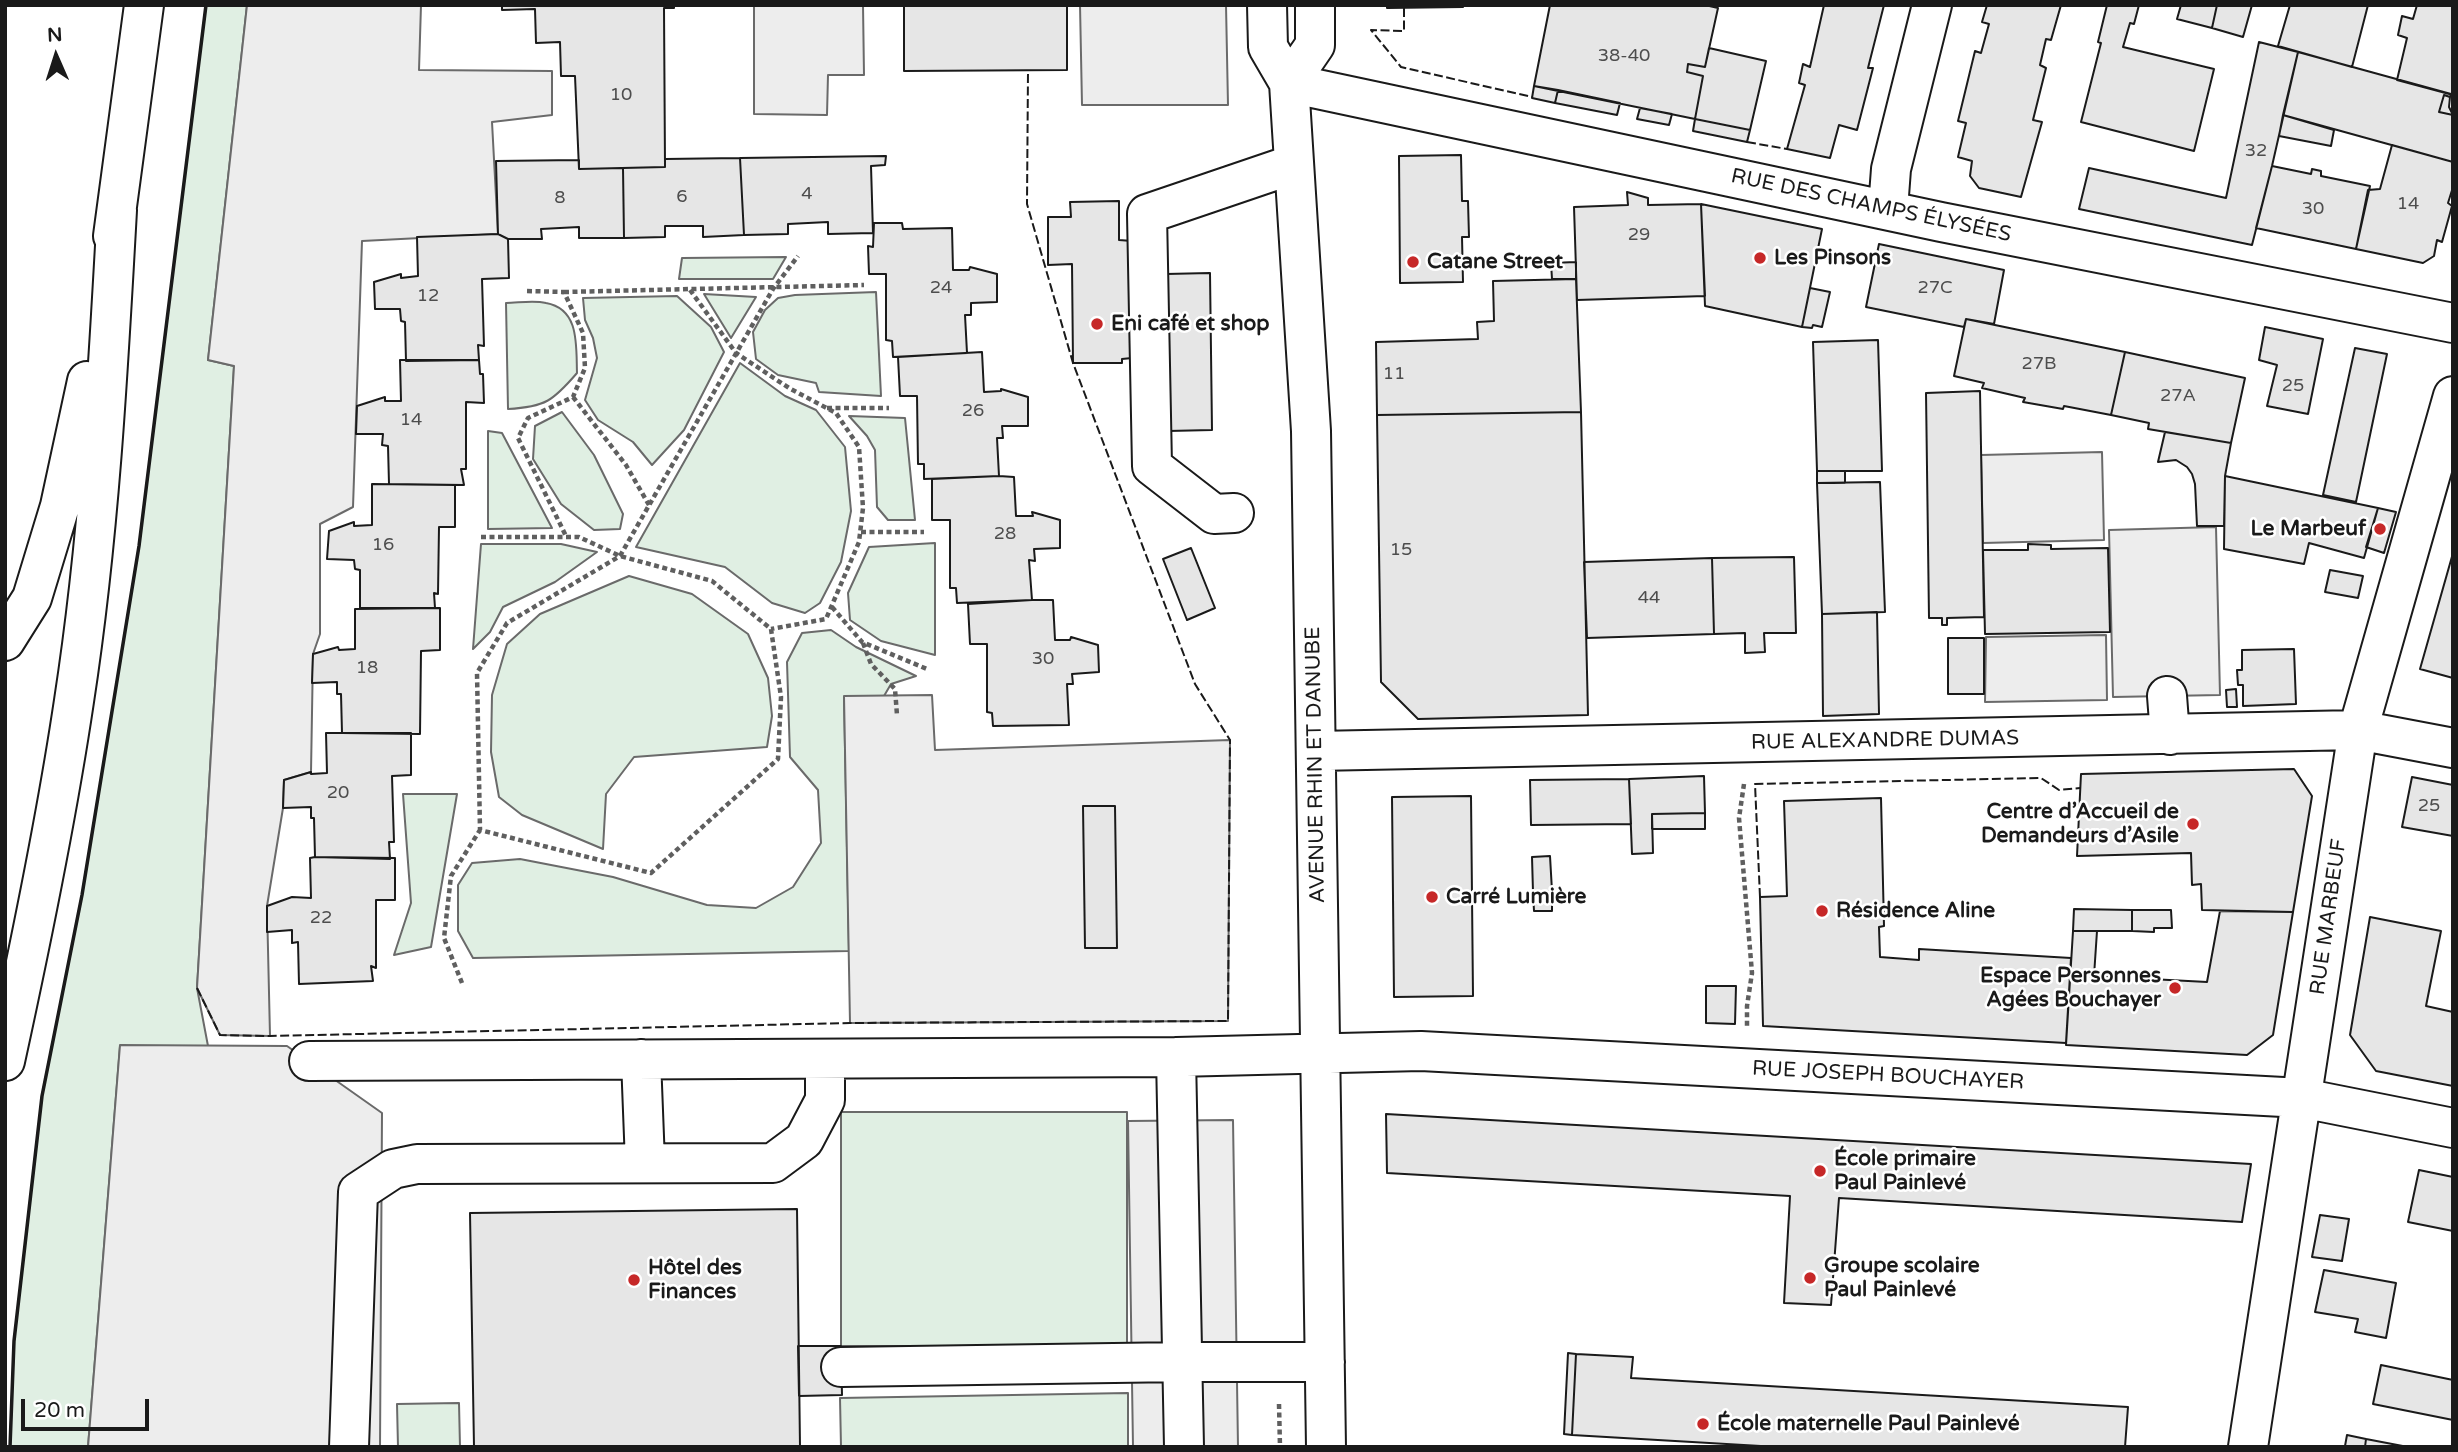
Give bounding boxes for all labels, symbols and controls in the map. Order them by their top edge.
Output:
north arrow [21,21,91,91]
text: N [47,24,63,46]
house number: 38-40 [1598,45,1650,67]
house number: 10 [610,84,632,106]
house number: 32 [2245,140,2267,162]
street label: RUE DES CHAMPS ÉLYSÉES [1729,164,2013,248]
house number: 4 [801,183,813,205]
house number: 6 [676,186,688,208]
house number: 8 [554,187,566,209]
house number: 14 [2397,193,2419,215]
house number: 30 [2302,198,2324,220]
house number: 29 [1628,224,1650,246]
place label: Les Pinsons [1774,245,1891,271]
place label: Catane Street [1427,249,1563,275]
marker: Les Pinsons [1752,250,1768,266]
marker: Catane Street [1405,254,1421,270]
house number: 24 [930,277,952,299]
house number: 27C [1917,277,1953,299]
house number: 12 [417,285,439,307]
place label: Eni café et shop [1111,311,1269,337]
marker: Eni café et shop [1089,316,1105,332]
house number: 27B [2021,353,2057,375]
house number: 11 [1383,363,1405,385]
house number: 25 [2282,375,2304,397]
house number: 27A [2160,385,2196,407]
house number: 26 [962,400,984,422]
house number: 14 [400,409,422,431]
place label: Le Marbeuf [2250,516,2366,542]
marker: Le Marbeuf [2372,521,2388,537]
house number: 28 [994,523,1016,545]
house number: 16 [372,534,394,556]
house number: 15 [1390,539,1412,561]
house number: 44 [1638,587,1660,609]
street label: AVENUE RHIN ET DANUBE [1301,626,1331,904]
house number: 30 [1032,648,1054,670]
house number: 18 [356,657,378,679]
street label: RUE ALEXANDRE DUMAS [1751,726,2019,756]
house number: 20 [327,782,349,804]
house number: 25 [2418,795,2440,817]
place label: Centre d’Accueil de Demandeurs d’Asile [1981,799,2179,849]
marker: Centre d’Accueil de Demandeurs d’Asile [2185,816,2201,832]
street label: RUE MARBEUF [2306,837,2352,997]
place label: Carré Lumière [1446,884,1586,910]
marker: Carré Lumière [1424,889,1440,905]
place label: Résidence Aline [1836,898,1995,924]
marker: Résidence Aline [1814,903,1830,919]
house number: 22 [310,907,332,929]
place label: Espace Personnes Agées Bouchayer [1980,963,2161,1013]
marker: Espace Personnes Agées Bouchayer [2167,980,2183,996]
street label: RUE JOSEPH BOUCHAYER [1751,1056,2025,1096]
place label: École primaire Paul Painlevé [1834,1146,1976,1196]
marker: École primaire Paul Painlevé [1812,1163,1828,1179]
place label: Groupe scolaire Paul Painlevé [1824,1253,1980,1303]
place label: Hôtel des Finances [648,1255,742,1305]
marker: Groupe scolaire Paul Painlevé [1802,1270,1818,1286]
marker: Hôtel des Finances [626,1272,642,1288]
scale bar [24,1386,152,1430]
text: 20 m [34,1398,85,1423]
place label: École maternelle Paul Painlevé [1717,1411,2020,1437]
marker: École maternelle Paul Painlevé [1695,1416,1711,1432]

